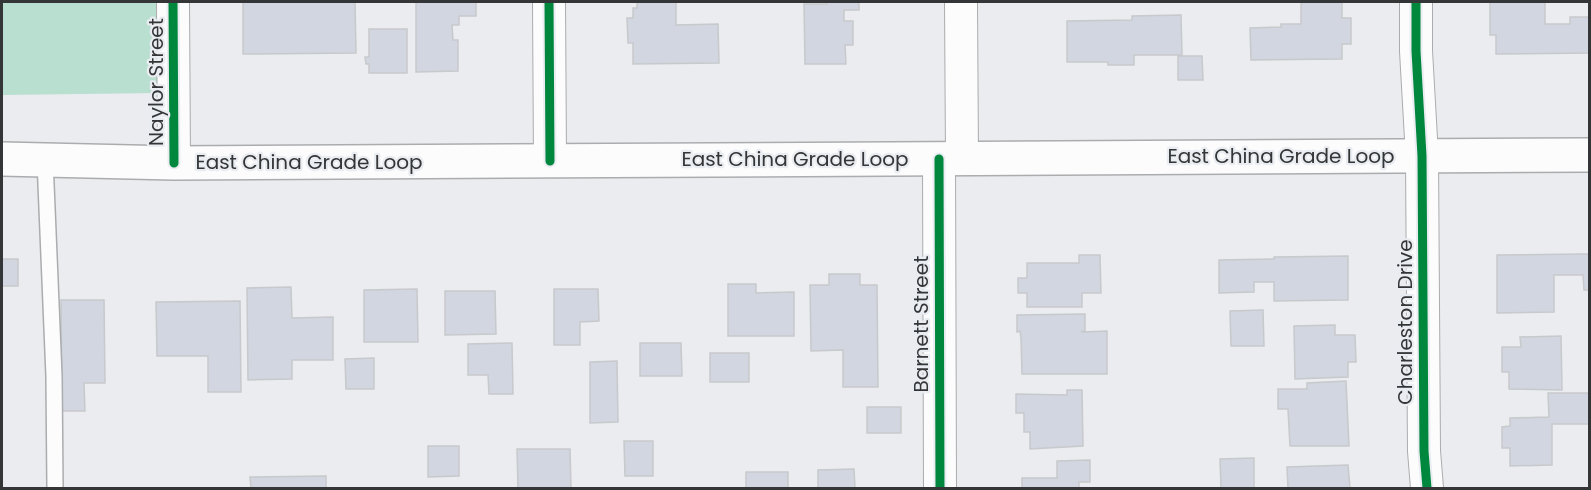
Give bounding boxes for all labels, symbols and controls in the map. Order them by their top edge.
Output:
street label: Naylor Street [142,18,170,146]
street label: East China Grade Loop [1167,142,1395,170]
street label: East China Grade Loop [681,145,909,173]
street label: East China Grade Loop [195,148,423,176]
street label: Charleston Drive [1391,239,1419,405]
street label: Barnett Street [907,256,935,392]

